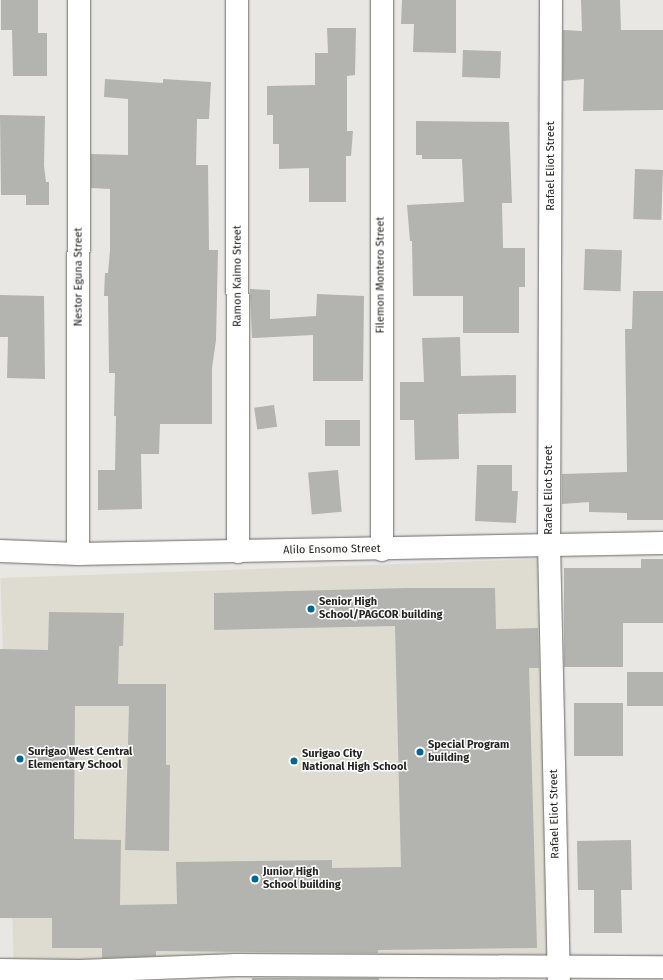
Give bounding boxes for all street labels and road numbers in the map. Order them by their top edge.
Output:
street label: Rafael Eliot Street [544,121,558,211]
street label: Filemon Montero Street [374,217,388,333]
street label: Ramon Kaimo Street [231,225,245,327]
street label: Nestor Eguna Street [72,228,86,326]
street label: Rafael Eliot Street [542,445,556,535]
street label: Alilo Ensomo Street [283,543,381,557]
street label: Rafael Eliot Street [548,769,562,859]

